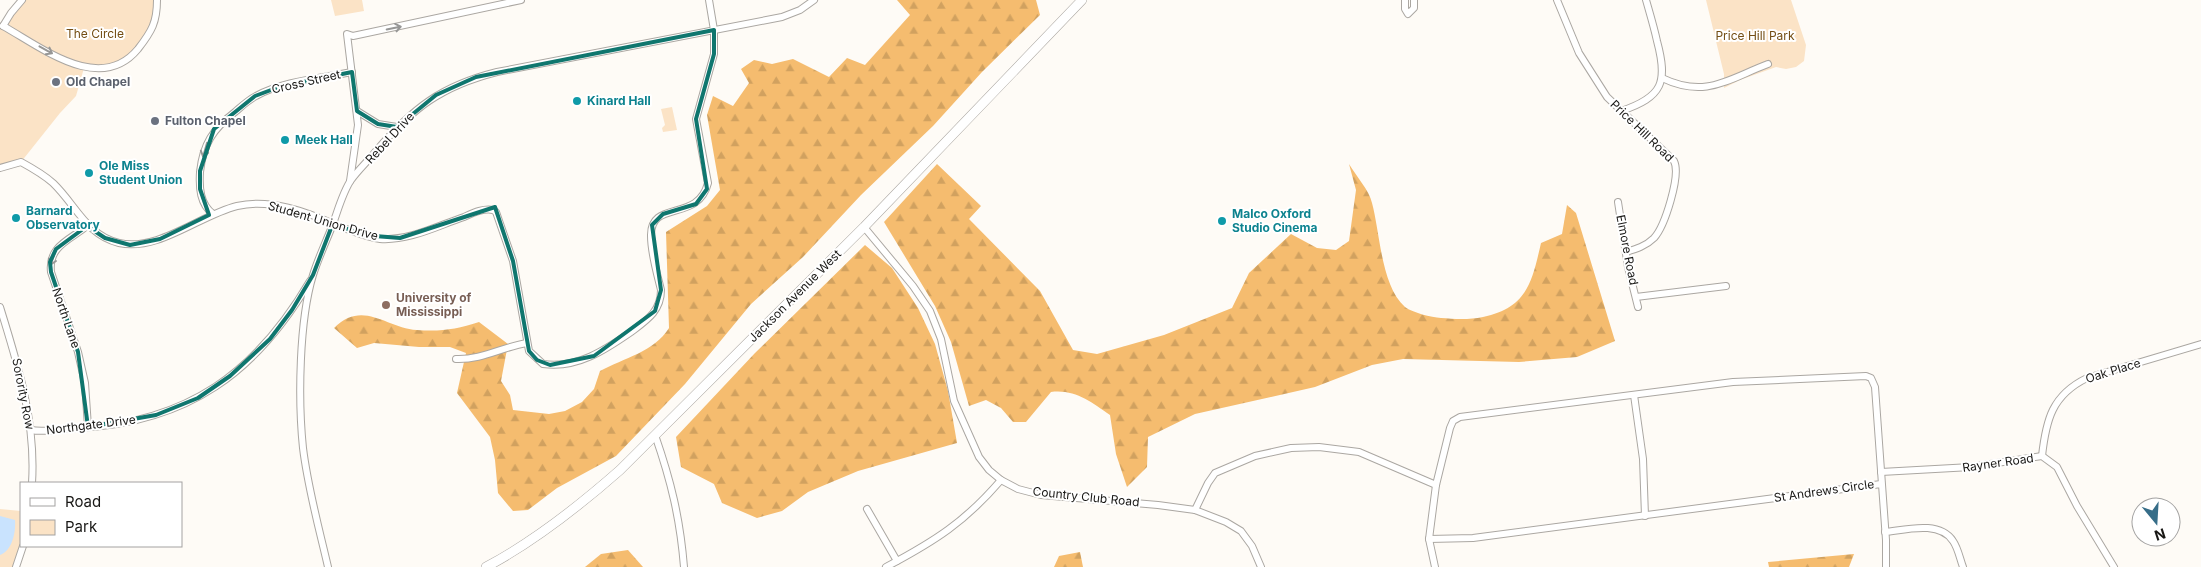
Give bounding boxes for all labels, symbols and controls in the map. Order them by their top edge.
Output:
one-way arrow [386,22,402,32]
park label: The Circle [66,26,124,41]
park label: Price Hill Park [1715,28,1795,43]
one-way arrow [38,45,53,55]
street label: Cross Street [270,66,342,97]
place label: Old Chapel [66,74,130,89]
marker: Old Chapel [50,76,62,88]
place label: Kinard Hall [587,93,651,108]
marker: Kinard Hall [571,95,583,107]
street label: Price Hill Road [1607,97,1677,165]
street label: Rebel Drive [362,109,417,167]
place label: Fulton Chapel [165,113,246,128]
marker: Fulton Chapel [149,115,161,127]
place label: Meek Hall [295,132,353,147]
marker: Meek Hall [279,134,291,146]
one-way arrow [200,142,210,158]
place label: Ole Miss Student Union [99,158,182,187]
marker: Ole Miss Student Union [83,167,95,179]
street label: Student Union Drive [266,198,380,243]
place label: Barnard Observatory [26,203,101,232]
place label: Malco Oxford Studio Cinema [1232,206,1317,235]
marker: Barnard Observatory [10,212,22,224]
street label: Elmore Road [1613,213,1642,286]
marker: Malco Oxford Studio Cinema [1216,215,1228,227]
street label: Jackson Avenue West [745,246,844,345]
one-way arrow [48,250,57,265]
street label: North Lane [49,286,84,350]
place label: University of Mississippi [396,290,472,319]
marker: University of Mississippi [380,299,392,311]
street label: Oak Place [2083,355,2142,386]
street label: Sorority Row [9,357,38,431]
street label: Northgate Drive [45,412,137,437]
street label: Rayner Road [1961,450,2035,475]
street label: St Andrews Circle [1773,476,1875,505]
legend [20,482,182,547]
street label: Country Club Road [1032,483,1140,510]
text: Road [65,492,101,511]
north arrow [2131,497,2181,547]
text: Park [65,517,98,536]
text: N [2152,525,2168,545]

